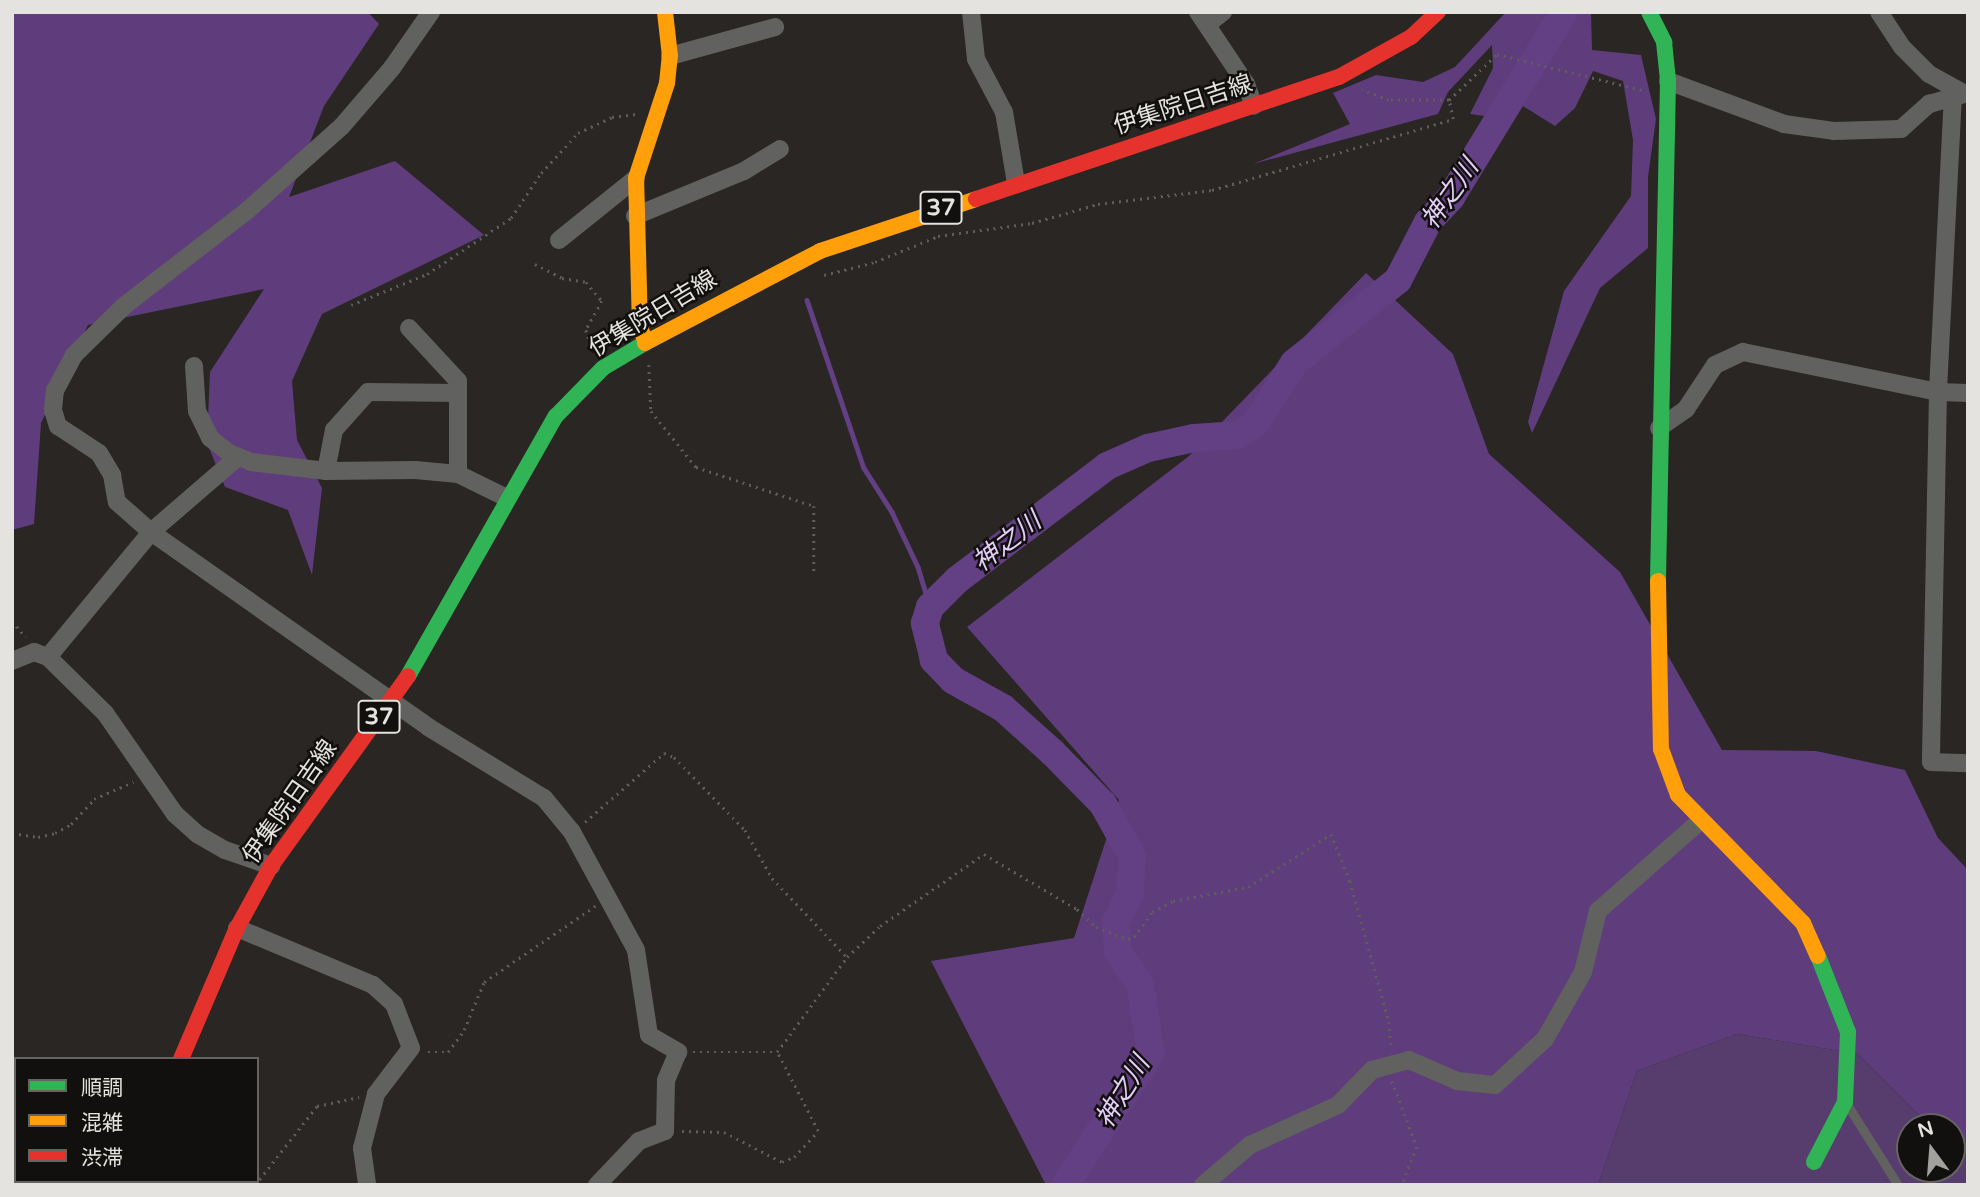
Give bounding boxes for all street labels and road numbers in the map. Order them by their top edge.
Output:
street label: 伊集院日吉線 [1110,69,1256,141]
road number: 37 [918,188,964,228]
street label: 伊集院日吉線 [584,265,722,363]
road number: 37 [356,698,402,736]
street label: 伊集院日吉線 [237,735,343,869]

